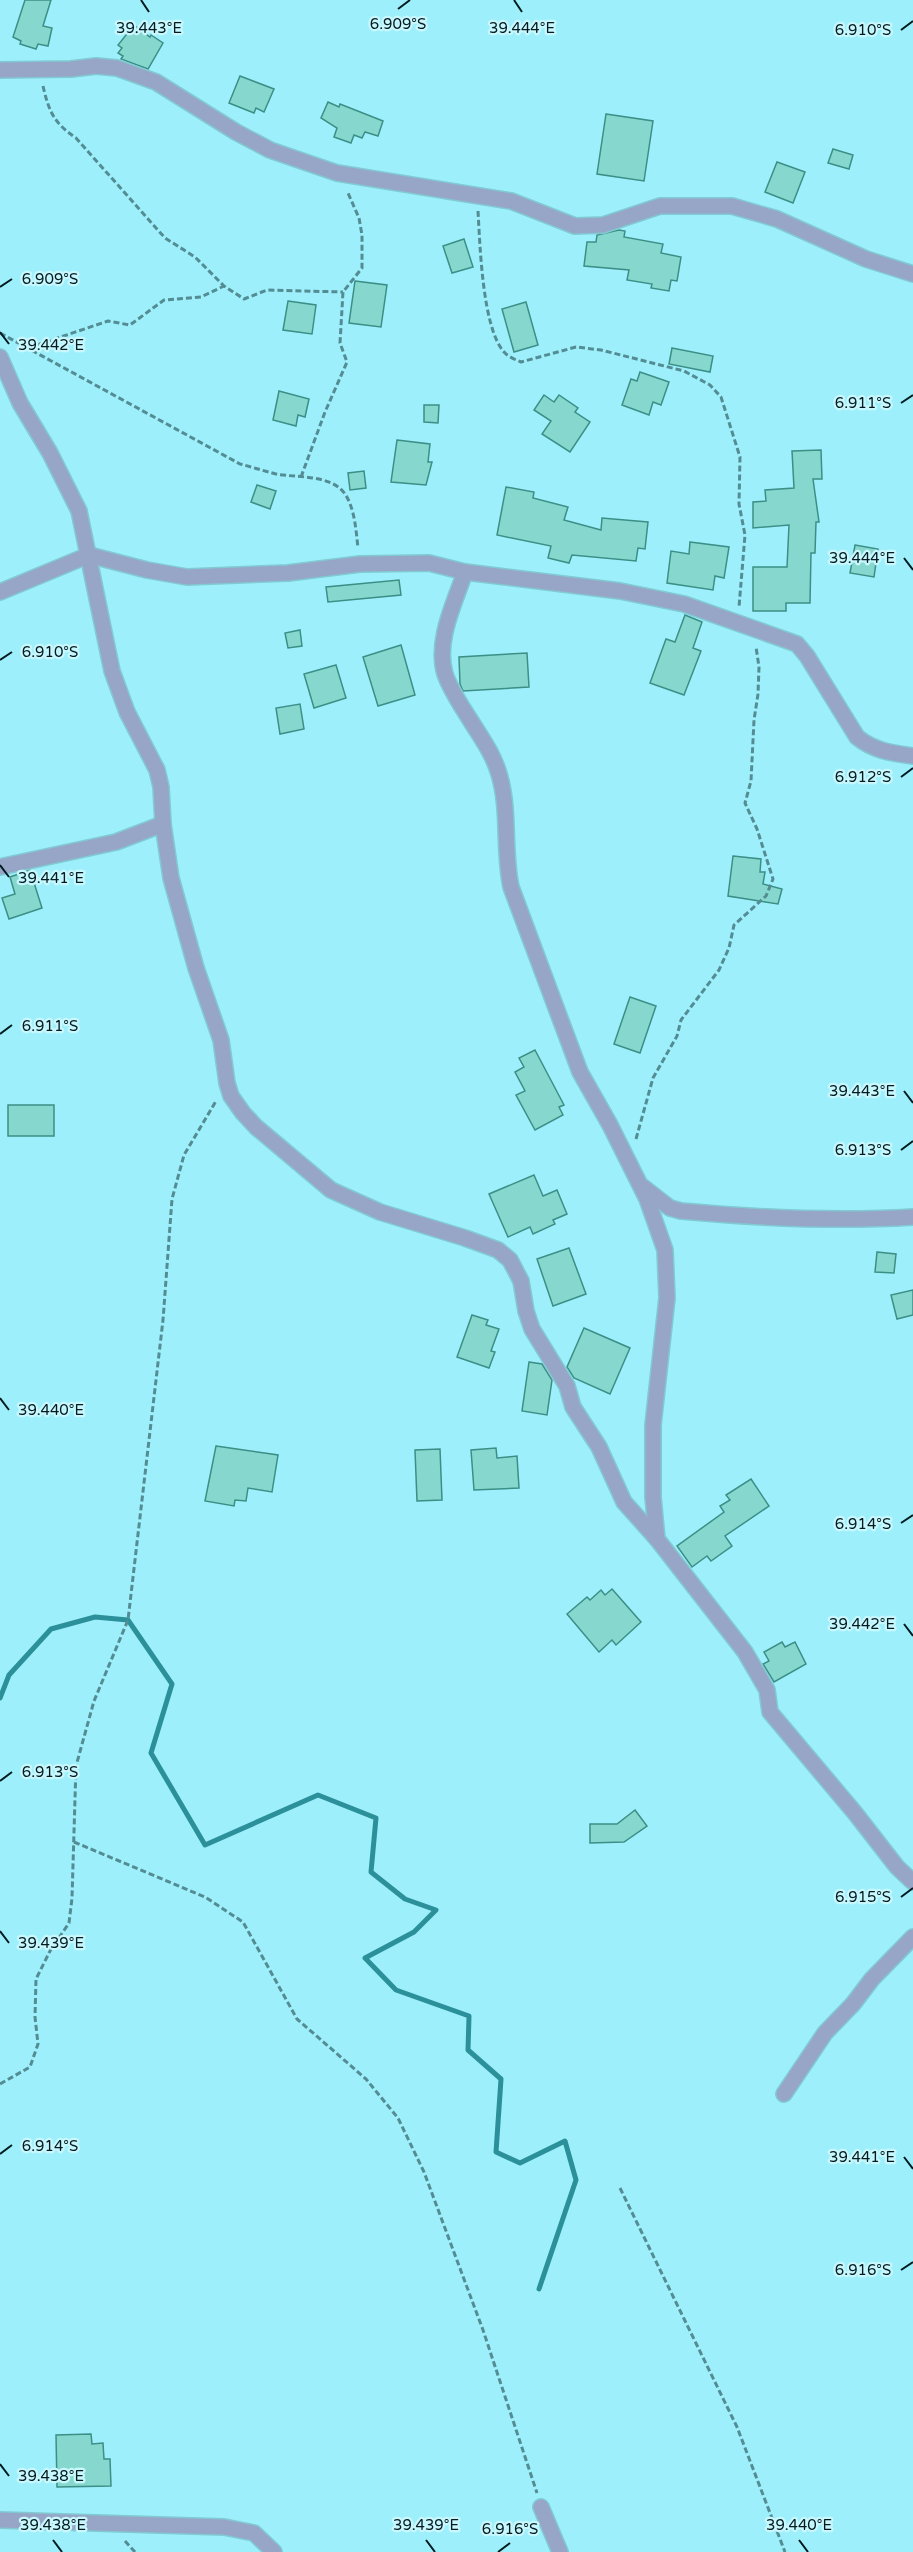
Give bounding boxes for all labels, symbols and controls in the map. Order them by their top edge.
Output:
text: 6.909°S [370,15,426,33]
text: 39.443°E [116,19,182,37]
text: 39.444°E [489,19,555,37]
text: 6.910°S [835,21,891,39]
text: 6.909°S [22,270,78,288]
text: 39.442°E [18,336,84,354]
text: 6.911°S [835,394,891,412]
text: 39.444°E [829,549,895,567]
text: 6.910°S [22,643,78,661]
text: 6.912°S [835,768,891,786]
text: 39.441°E [18,869,84,887]
text: 6.911°S [22,1017,78,1035]
text: 39.443°E [829,1082,895,1100]
text: 6.913°S [835,1141,891,1159]
text: 39.440°E [18,1401,84,1419]
text: 6.914°S [835,1515,891,1533]
text: 39.442°E [829,1615,895,1633]
text: 6.913°S [22,1763,78,1781]
text: 6.915°S [835,1888,891,1906]
text: 39.439°E [18,1934,84,1952]
text: 6.914°S [22,2137,78,2155]
text: 39.441°E [829,2148,895,2166]
text: 6.916°S [835,2261,891,2279]
text: 39.438°E [18,2467,84,2485]
text: 39.438°E [20,2516,86,2534]
text: 39.439°E [393,2516,459,2534]
text: 39.440°E [766,2516,832,2534]
text: 6.916°S [482,2520,538,2538]

